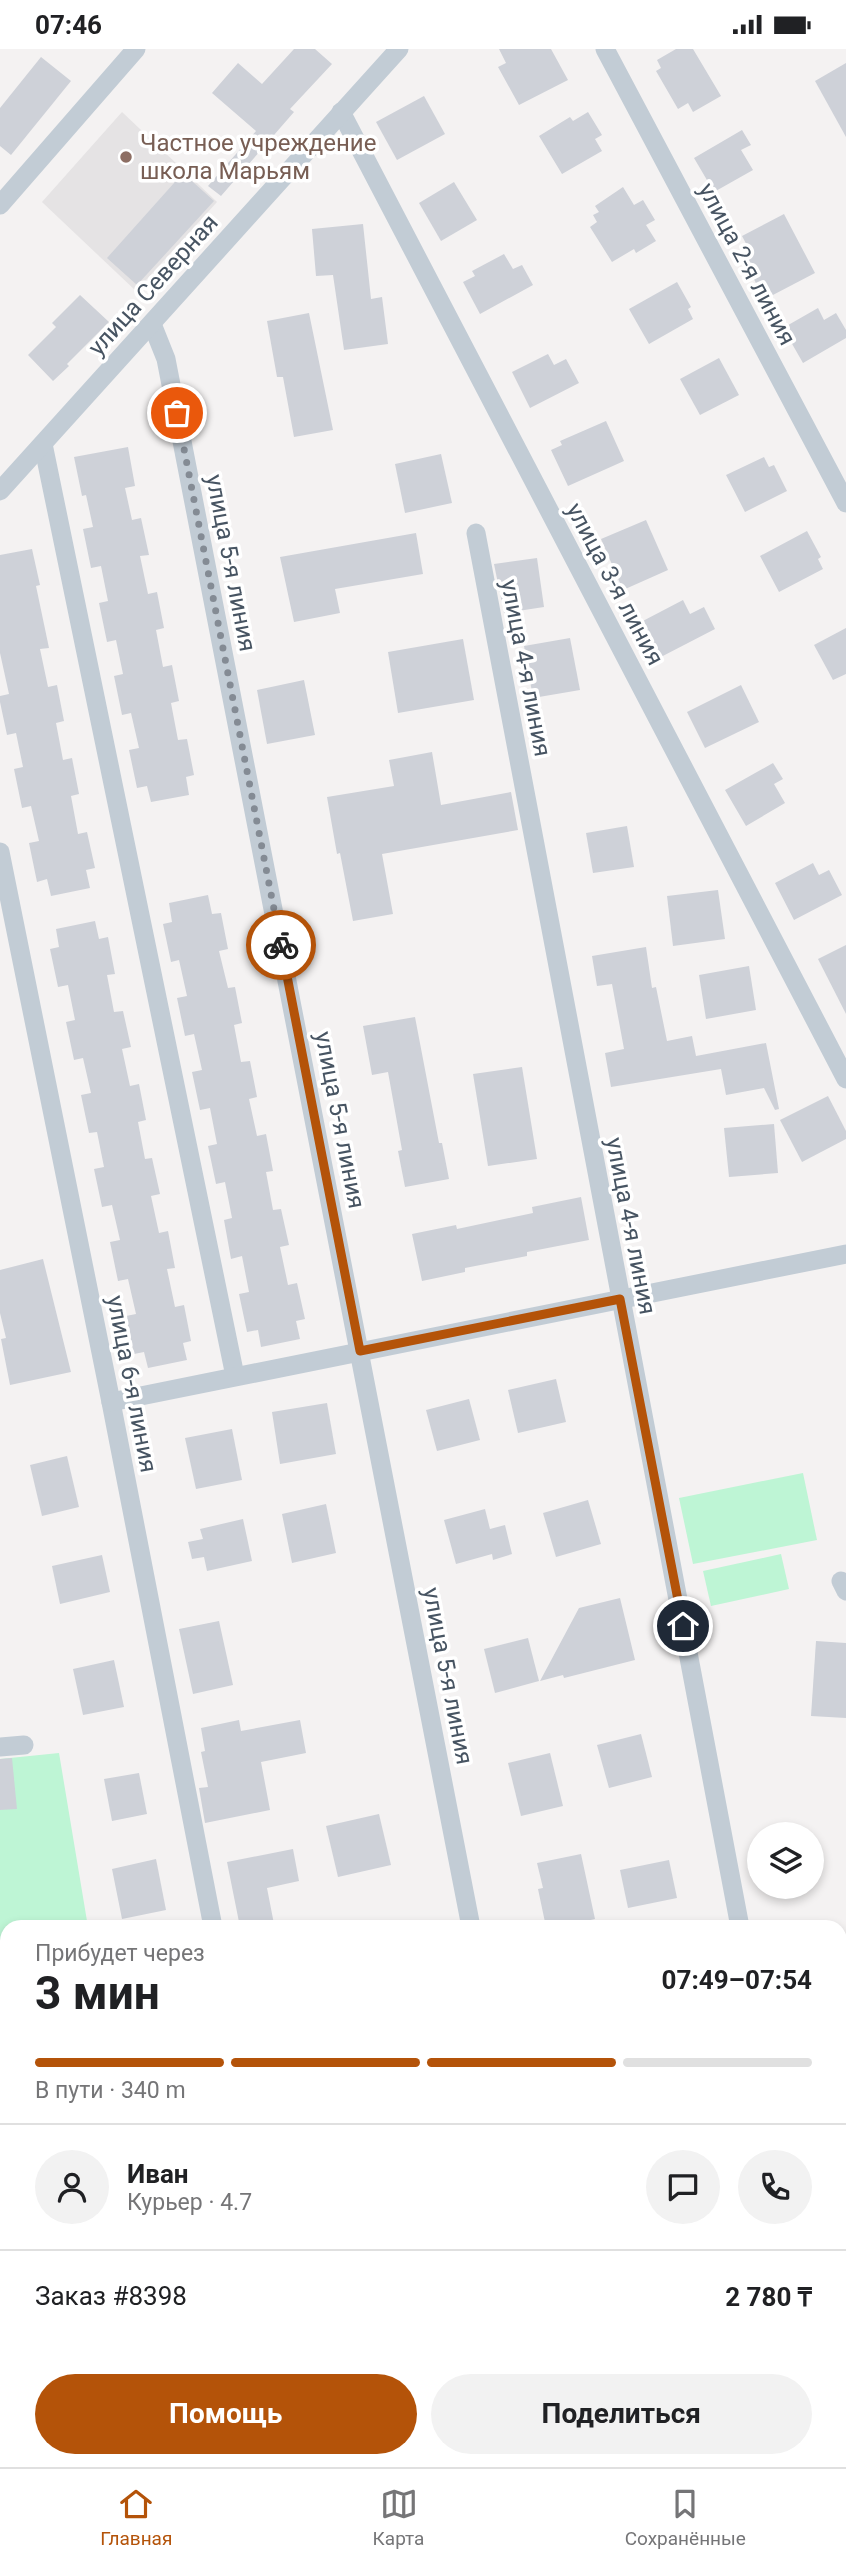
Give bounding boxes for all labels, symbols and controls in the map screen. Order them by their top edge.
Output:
text: 07:46 [35,10,102,40]
place label: Частное учреждение школа Марьям [140,129,376,185]
marker: Частное учреждение школа Марьям [118,149,134,165]
street label: улица 2-я линия [692,178,802,350]
street label: улица Северная [82,209,224,361]
pin [147,383,207,443]
icon: bag [158,394,196,432]
street label: улица 5-я линия [200,472,262,654]
street label: улица 3-я линия [560,498,670,670]
street label: улица 4-я линия [495,577,557,759]
courier [246,910,316,980]
icon: bike [262,926,300,964]
street label: улица 5-я линия [309,1029,371,1211]
street label: улица 4-я линия [600,1135,662,1317]
street label: улица 6-я линия [101,1293,163,1475]
street label: улица 5-я линия [417,1585,479,1767]
pin [653,1596,713,1656]
icon: home [664,1607,702,1645]
map controls [747,1822,824,1899]
button: layers [747,1822,824,1899]
text: Прибудет через [35,1940,205,1967]
text: 07:49–07:54 [662,1965,812,1995]
text: 3 мин [35,1966,160,2020]
text: В пути · 340 m [35,2077,186,2104]
button: person [35,2150,109,2224]
button: chat [646,2150,720,2224]
button: phone [738,2150,812,2224]
text: Иван [127,2159,189,2189]
text: Курьер · 4.7 [127,2189,252,2216]
text: Заказ #8398 [35,2281,187,2311]
text: 2 780 ₸ [725,2282,812,2312]
button: Помощь [35,2374,417,2454]
button: Поделиться [431,2374,812,2454]
tab: Главная [100,2485,172,2550]
tab: Карта [373,2485,424,2550]
tab: Сохранённые [625,2485,746,2550]

